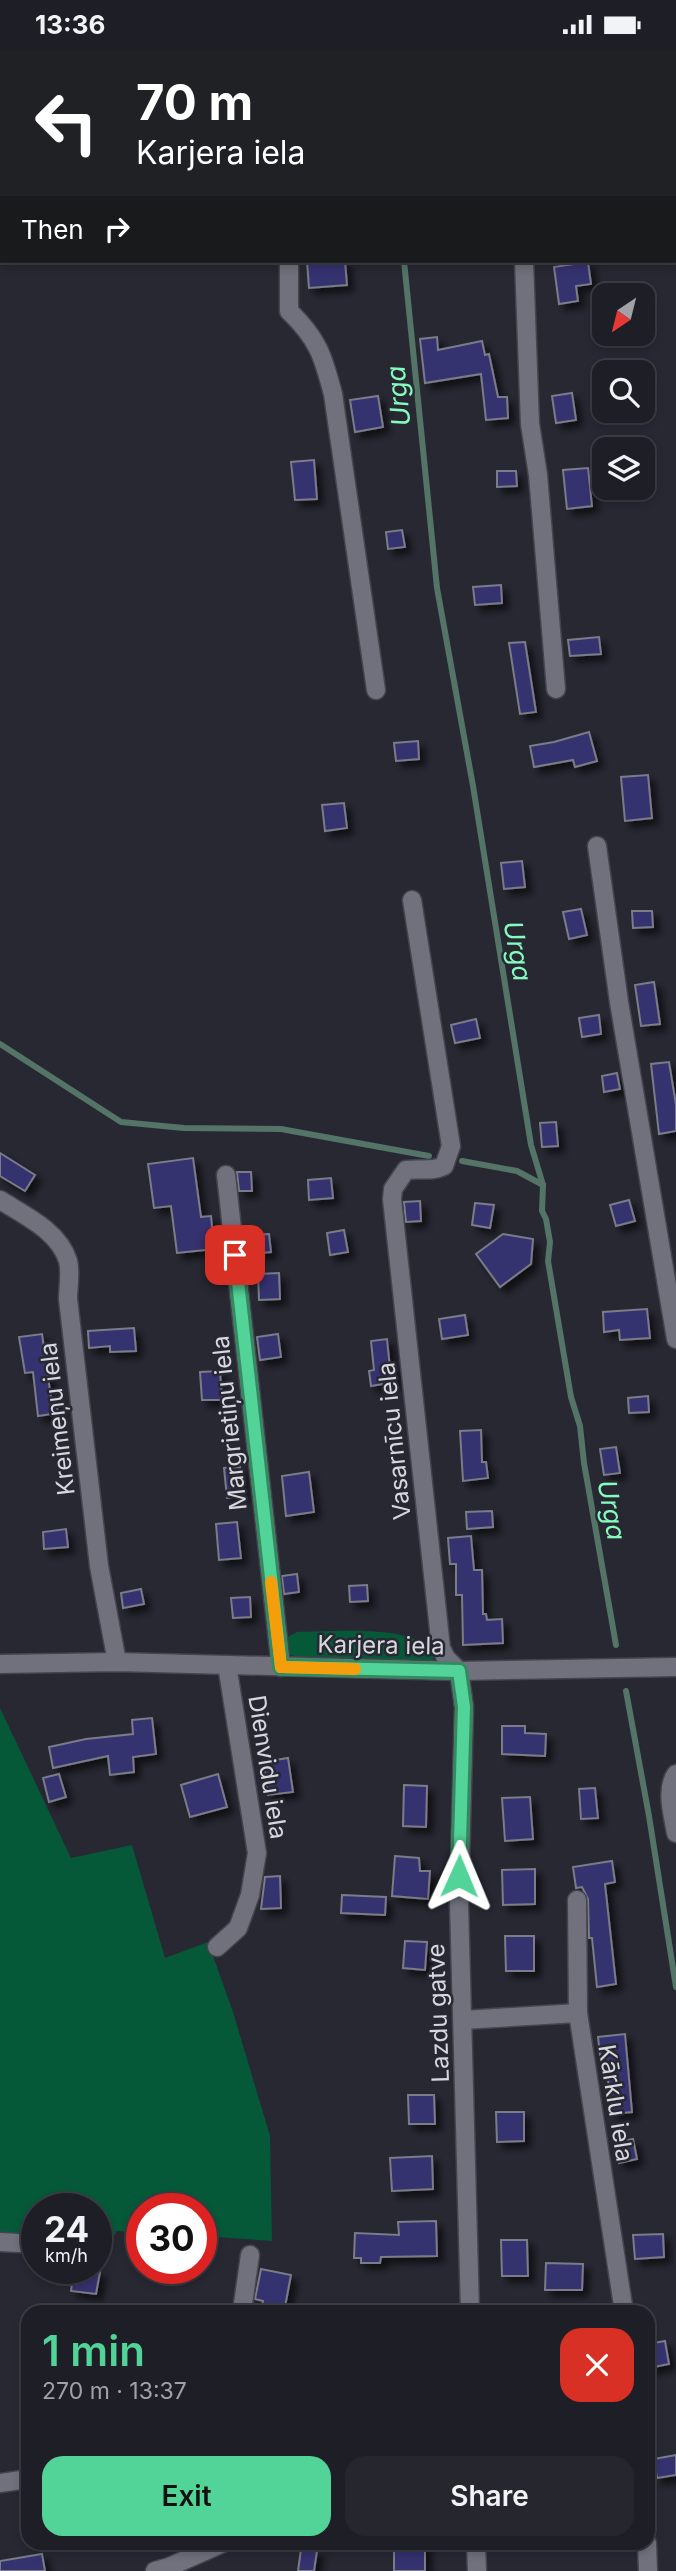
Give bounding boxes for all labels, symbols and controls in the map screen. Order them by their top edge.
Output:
text: 13:36 [35,9,105,40]
text: 70 m [136,73,253,132]
icon: left [21,77,112,168]
text: Karjera iela [136,133,306,172]
icon: right [98,210,136,248]
text: Then [21,214,84,245]
north arrow [592,283,654,347]
map controls [592,283,655,500]
button: search [592,360,655,423]
water label: Urga [379,364,417,428]
button: layers [592,437,655,500]
water label: Urga [497,918,539,984]
pin [205,1225,265,1285]
icon: arrive [216,1236,254,1274]
street label: Margrietiņu iela [205,1334,253,1512]
street label: Kreimeņu iela [33,1341,81,1497]
street label: Vasarnīcu iela [371,1361,417,1521]
water label: Urga [591,1477,633,1543]
street label: Karjera iela [317,1629,445,1661]
street label: Dienvidu iela [242,1693,294,1841]
position arrow [422,1839,496,1913]
street label: Lazdu gatve [421,1943,455,2083]
street label: Kārklu iela [592,2042,640,2164]
speed limit sign: 30 [126,2193,217,2284]
text: 24 [44,2208,89,2250]
text: km/h [45,2245,88,2266]
text: 1 min [42,2325,145,2376]
button: close [560,2328,634,2402]
text: 270 m · 13:37 [42,2377,187,2405]
button: Exit [42,2456,331,2536]
button: Share [345,2456,634,2536]

